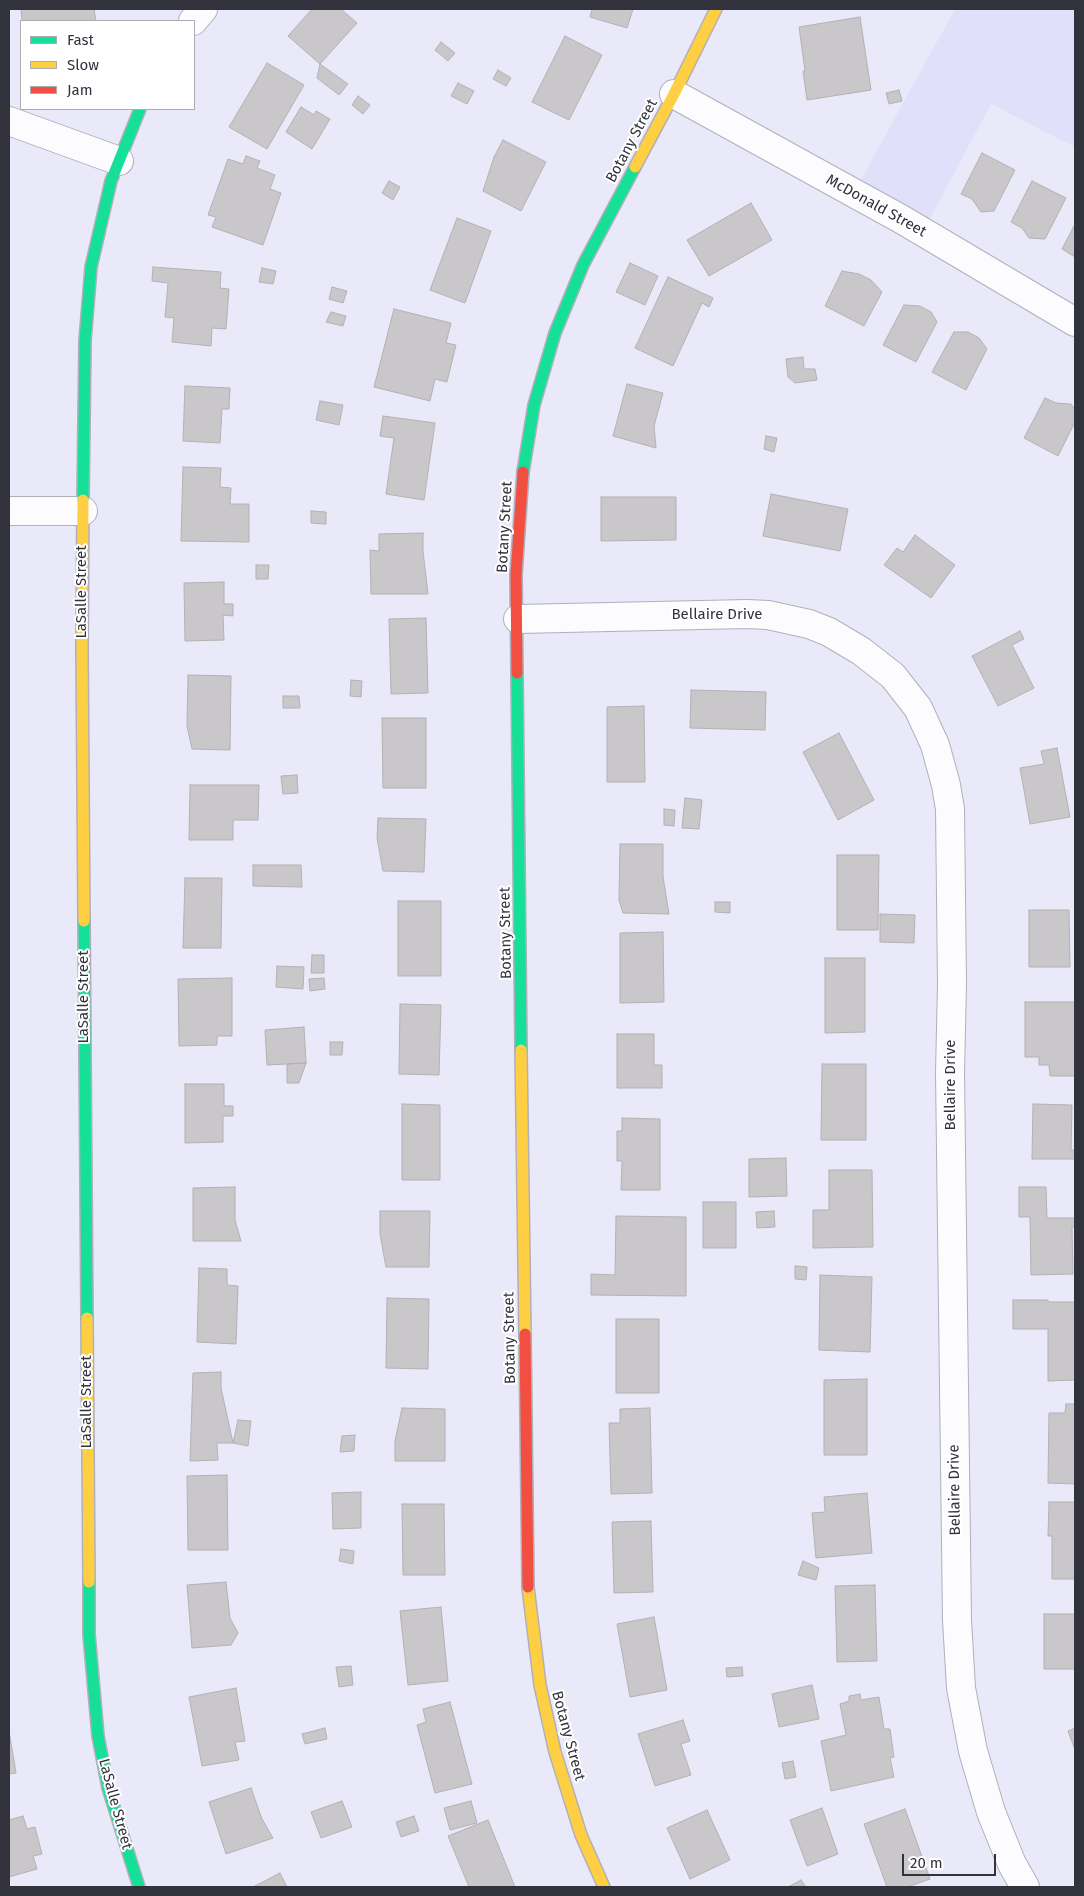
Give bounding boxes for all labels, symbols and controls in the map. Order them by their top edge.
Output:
legend [20,20,195,110]
text: Fast [67,31,94,49]
text: Slow [67,56,99,74]
text: Jam [67,81,93,99]
street label: Botany Street [602,96,662,186]
street label: McDonald Street [823,171,929,241]
street label: Botany Street [494,481,516,573]
street label: LaSalle Street [73,545,91,639]
street label: Bellaire Drive [671,606,763,624]
street label: Botany Street [496,887,516,979]
street label: LaSalle Street [75,950,93,1044]
street label: Bellaire Drive [942,1039,960,1131]
street label: Botany Street [500,1292,520,1384]
street label: LaSalle Street [78,1355,96,1449]
street label: Bellaire Drive [945,1444,965,1536]
street label: Botany Street [547,1689,589,1783]
street label: LaSalle Street [94,1757,136,1851]
scale bar [904,1844,998,1876]
text: 20 m [910,1854,943,1872]

